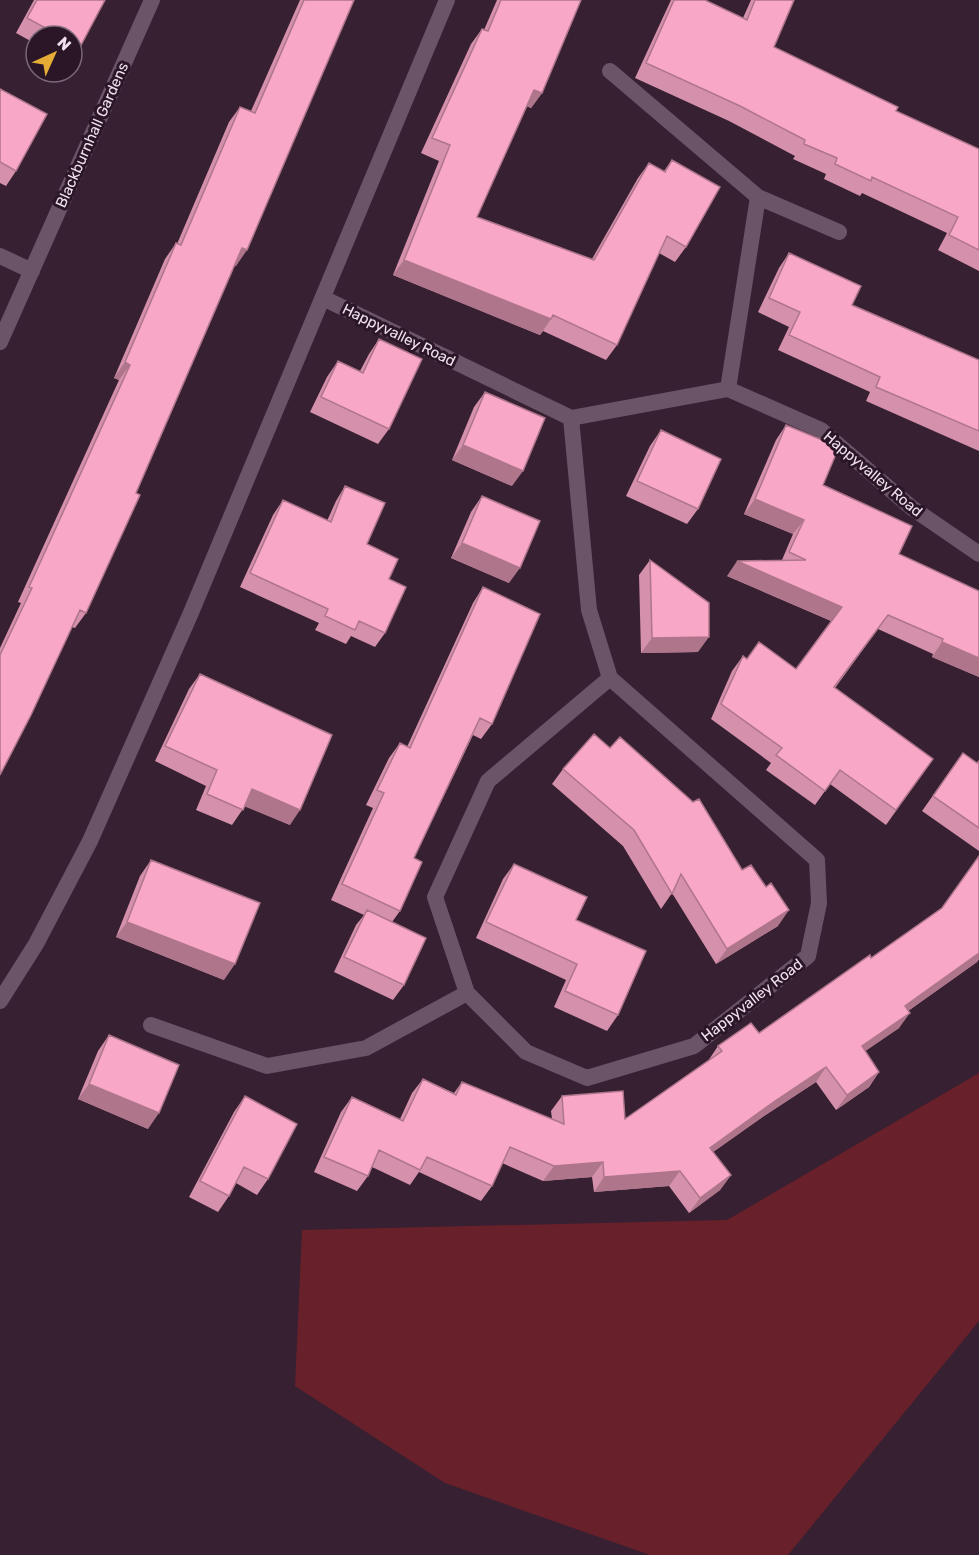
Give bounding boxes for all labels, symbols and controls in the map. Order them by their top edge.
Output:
north arrow [24,24,84,84]
text: N [53,33,75,55]
street label: Blackburnhall Gardens [52,59,132,210]
street label: Happyvalley Road [339,300,459,370]
street label: Happyvalley Road [820,427,926,521]
street label: Happyvalley Road [698,955,806,1045]

